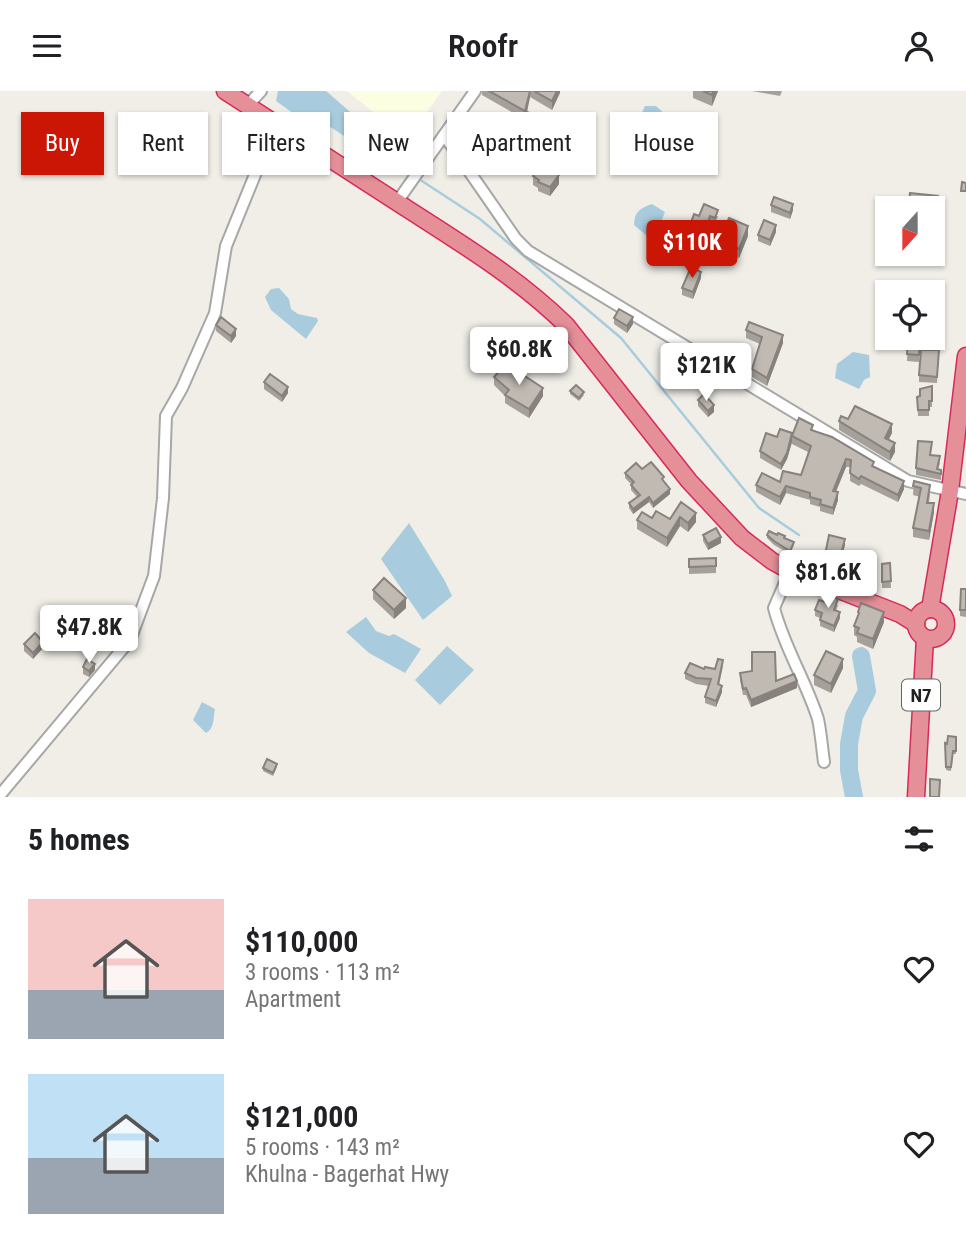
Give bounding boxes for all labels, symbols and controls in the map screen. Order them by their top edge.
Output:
icon: menu [28,27,66,65]
text: Roofr [448,27,518,65]
icon: person [900,27,938,65]
chip: Buy [21,112,104,175]
chip: Rent [118,112,208,175]
chip: Filters [222,112,330,175]
chip: New [344,112,433,175]
chip: Apartment [447,112,596,175]
chip: House [610,112,718,175]
north arrow [875,196,945,266]
map controls [875,196,945,350]
pin: $110K [643,221,741,280]
text: $110K [662,229,722,256]
button: locate [875,280,945,350]
pin: $60.8K [462,327,576,387]
text: $60.8K [486,336,552,363]
pin: $121K [657,343,755,403]
text: $121K [676,352,736,379]
pin: $81.6K [771,551,885,610]
text: $81.6K [795,559,861,586]
pin: $47.8K [32,605,146,665]
text: $47.8K [56,614,122,641]
road number: N7 [902,680,940,711]
icon: filters [900,820,938,858]
text: 5 homes [28,822,130,857]
text: $110,000 [245,924,358,959]
icon: home [84,927,168,1011]
icon: heart [900,950,938,988]
text: 3 rooms · 113 m² [245,959,400,986]
text: Apartment [245,986,341,1013]
text: $121,000 [245,1099,358,1134]
icon: home [84,1102,168,1186]
icon: heart [900,1125,938,1163]
text: 5 rooms · 143 m² [245,1134,400,1161]
text: Khulna - Bagerhat Hwy [245,1161,449,1188]

